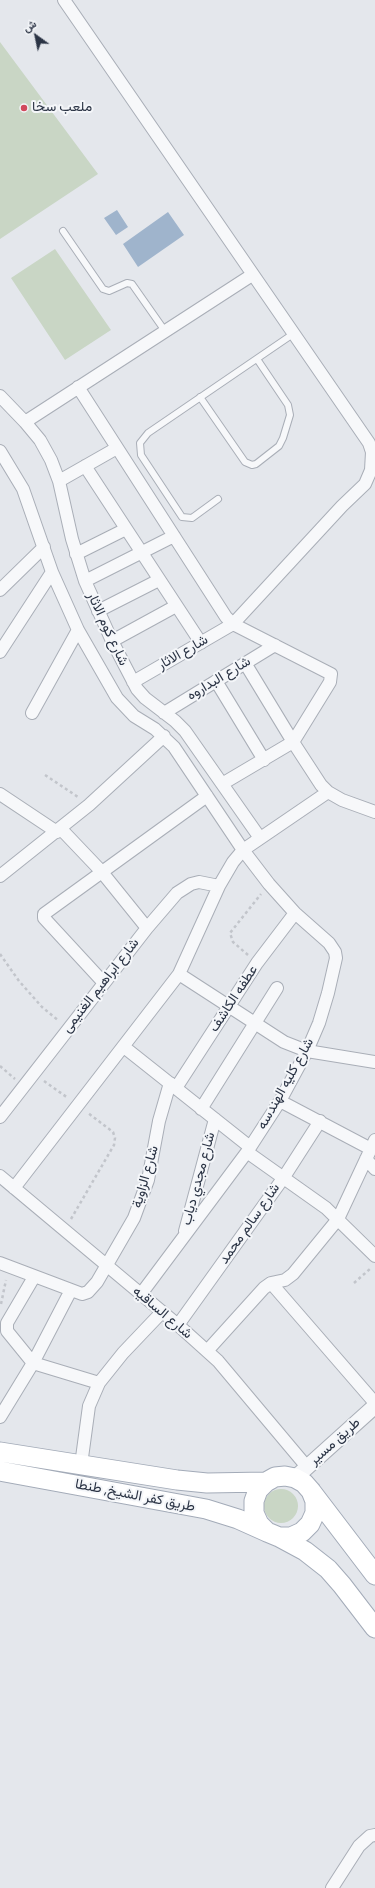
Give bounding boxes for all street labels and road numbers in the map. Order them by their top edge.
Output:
street label: شارع كوم الاثار [83,589,131,669]
street label: شارع الاثار [155,632,211,674]
street label: شارع البداروه [184,653,254,705]
street label: شارع ابراهيم الغنيمى [59,935,143,1037]
street label: عطفه الكاشف [206,962,262,1036]
street label: شارع كليه الهندسه [254,1035,318,1133]
street label: شارع مجدي دياب [179,1131,219,1227]
street label: شارع الزاوية [129,1144,163,1210]
street label: شارع سالم محمد [216,1181,284,1267]
street label: شارع الساقيه [129,1283,195,1343]
street label: طريق مسير [306,1415,364,1469]
street label: طريق كفر الشيخ, طنطا [73,1476,197,1516]

